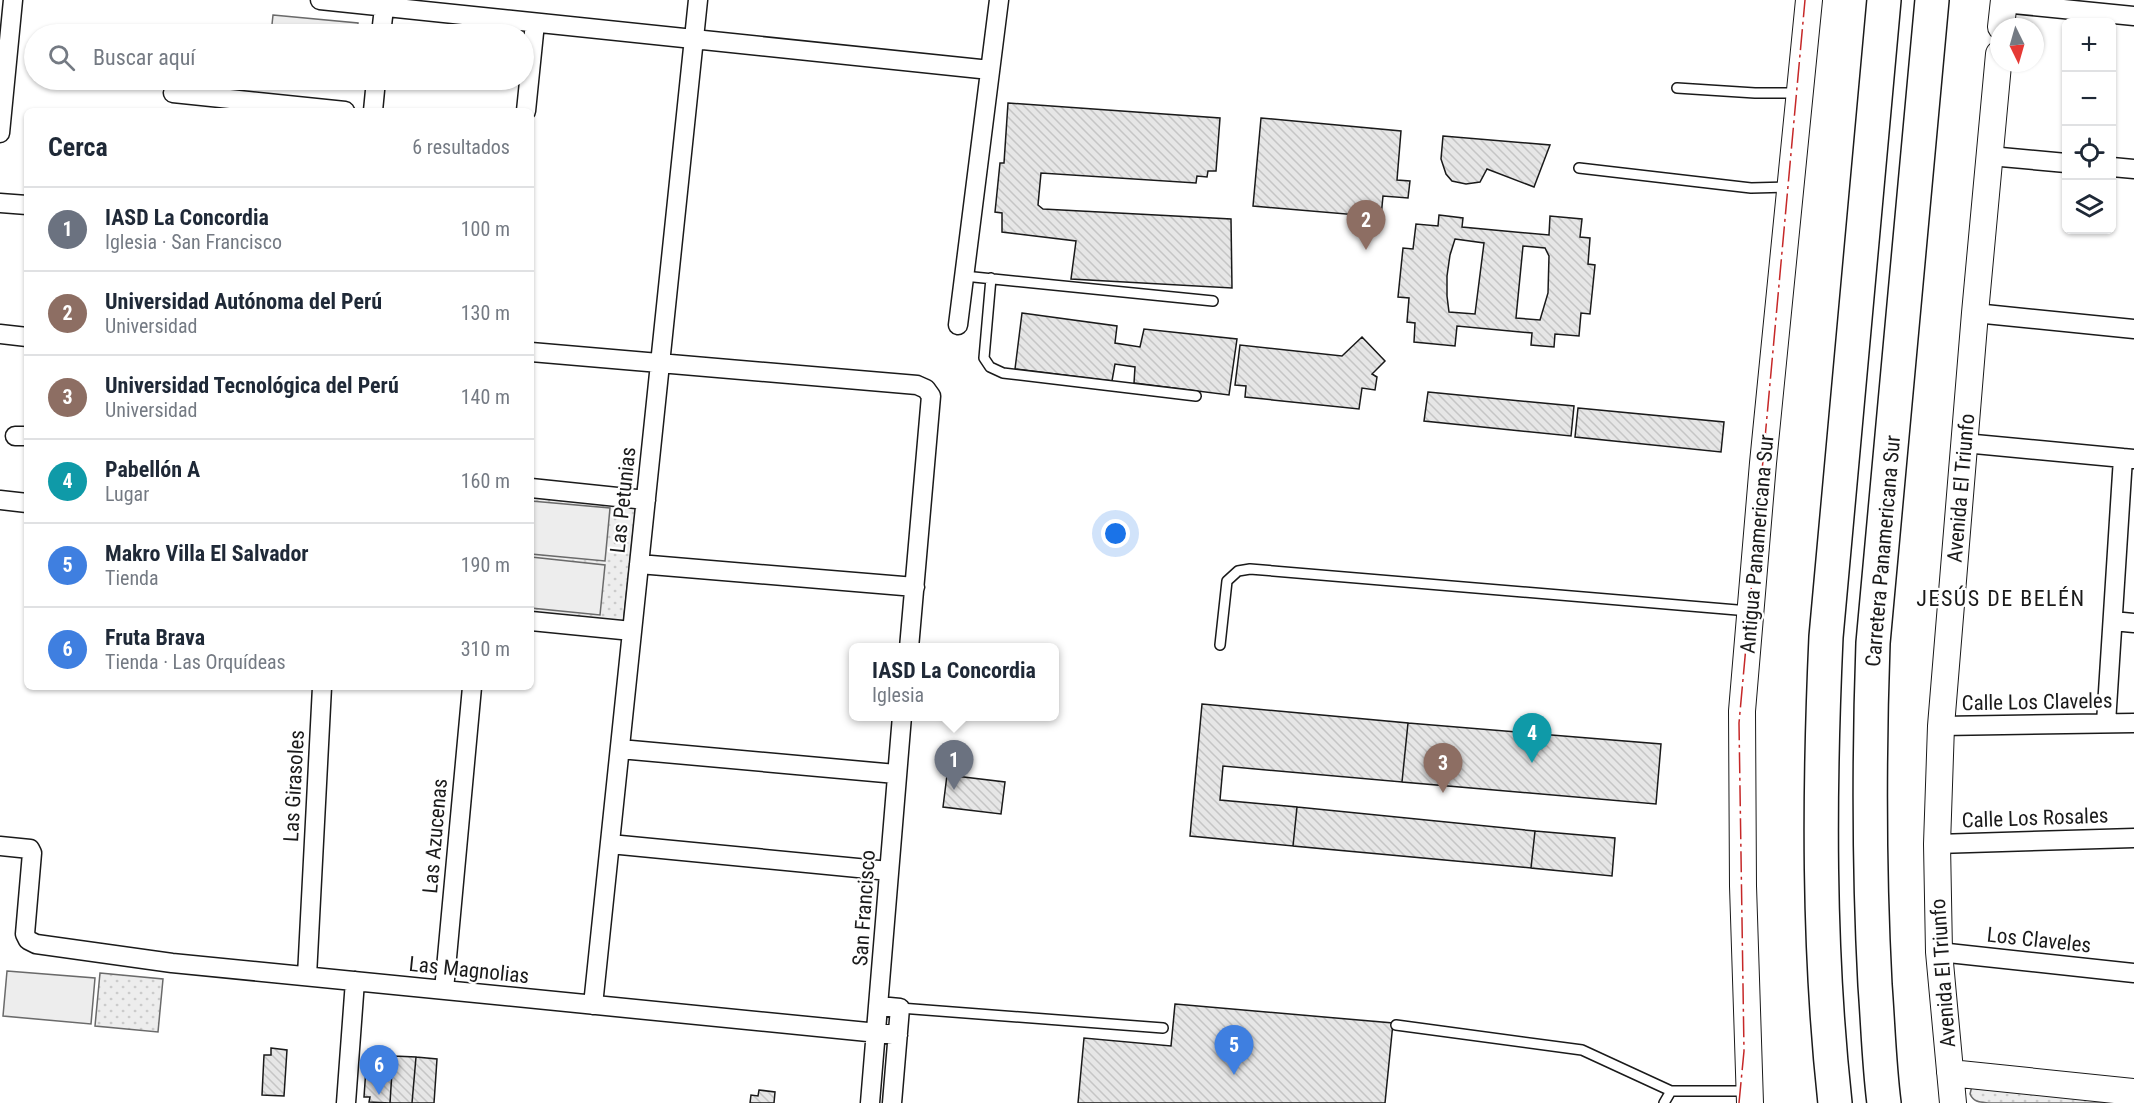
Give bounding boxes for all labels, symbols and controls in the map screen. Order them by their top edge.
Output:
north arrow [1990,18,2044,72]
map controls [2062,18,2116,234]
button: + [2062,18,2116,72]
search box [24,24,534,90]
icon: search [45,41,78,74]
text: Buscar aquí [93,45,196,70]
button: − [2062,72,2116,126]
button: locate [2062,126,2116,180]
text: Cerca [48,132,108,162]
text: 6 resultados [412,135,510,159]
button: layers [2062,180,2116,234]
pin: 2 [1346,200,1386,250]
text: IASD La Concordia [105,205,269,230]
text: 1 [62,217,73,241]
text: 100 m [461,217,510,241]
text: Iglesia · San Francisco [105,230,282,254]
text: Universidad Autónoma del Perú [105,289,382,314]
text: 2 [62,301,73,325]
text: 130 m [461,301,510,325]
text: Universidad [105,314,198,338]
text: Universidad Tecnológica del Perú [105,373,399,398]
text: 3 [62,385,73,409]
text: 140 m [461,385,510,409]
text: Universidad [105,398,198,422]
street label: Avenida El Triunfo [1943,413,1979,563]
street label: Antigua Panamericana Sur [1735,434,1779,654]
street label: Carretera Panamericana Sur [1861,434,1905,668]
street label: Las Petunias [605,446,641,554]
text: Pabellón A [105,457,200,482]
text: 4 [62,469,73,493]
text: 160 m [461,469,510,493]
text: Lugar [105,482,149,506]
your location [1101,519,1130,548]
text: Makro Villa El Salvador [105,541,309,566]
text: 5 [62,553,73,577]
text: 190 m [461,553,510,577]
text: Tienda [105,566,159,590]
district label: JESÚS DE BELÉN [1916,585,2086,611]
text: Fruta Brava [105,625,205,650]
text: 6 [62,637,73,661]
text: 310 m [461,637,510,661]
popup [849,643,1059,721]
text: Tienda · Las Orquídeas [105,650,286,674]
text: IASD La Concordia [872,658,1036,683]
text: Iglesia [872,683,924,707]
street label: Calle Los Claveles [1961,689,2113,715]
pin: 4 [1512,714,1552,763]
street label: Las Girasoles [279,729,309,843]
pin: 1 [934,740,974,790]
pin: 3 [1424,744,1462,793]
street label: Las Azucenas [418,777,452,895]
street label: Calle Los Rosales [1961,803,2109,833]
street label: San Francisco [848,849,880,967]
street label: Avenida El Triunfo [1926,898,1960,1048]
street label: Los Claveles [1986,923,2092,957]
street label: Las Magnolias [408,952,530,988]
pin: 5 [1214,1026,1254,1075]
pin: 6 [360,1046,398,1095]

